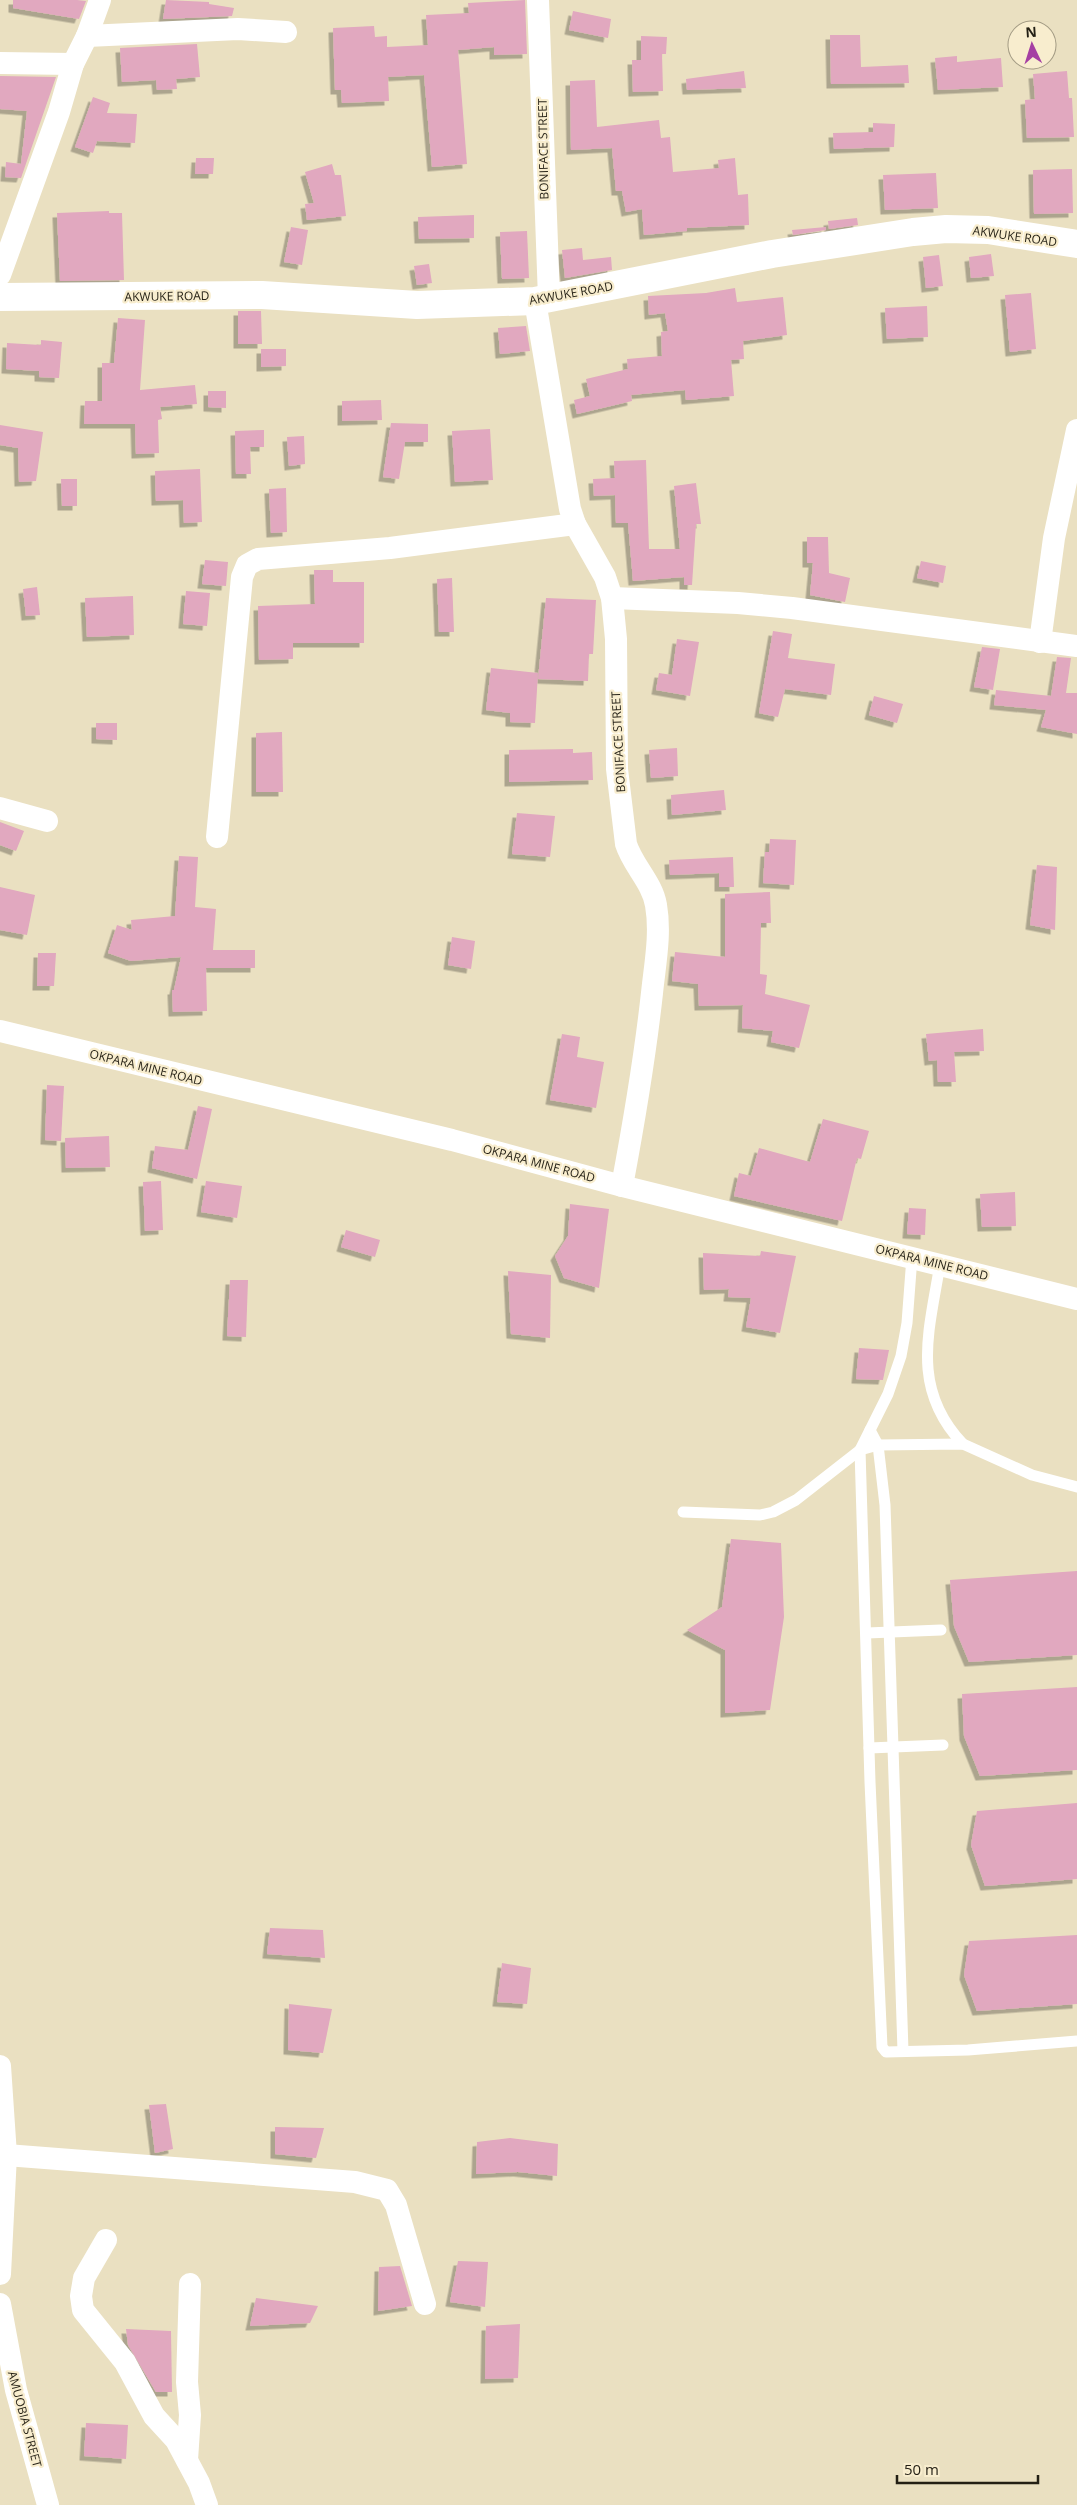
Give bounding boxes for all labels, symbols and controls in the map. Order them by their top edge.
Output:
north arrow [1007,20,1057,70]
text: N [1025,22,1037,41]
street label: BONIFACE STREET [534,98,552,200]
street label: AKWUKE ROAD [972,222,1058,250]
street label: AKWUKE ROAD [528,277,614,309]
street label: AKWUKE ROAD [124,287,210,305]
street label: BONIFACE STREET [607,691,629,793]
street label: OKPARA MINE ROAD [88,1045,204,1089]
street label: OKPARA MINE ROAD [481,1140,597,1186]
street label: OKPARA MINE ROAD [874,1240,990,1284]
street label: AMUOBIA STREET [4,2369,46,2469]
scale bar [897,2452,1038,2484]
text: 50 m [904,2459,939,2479]

